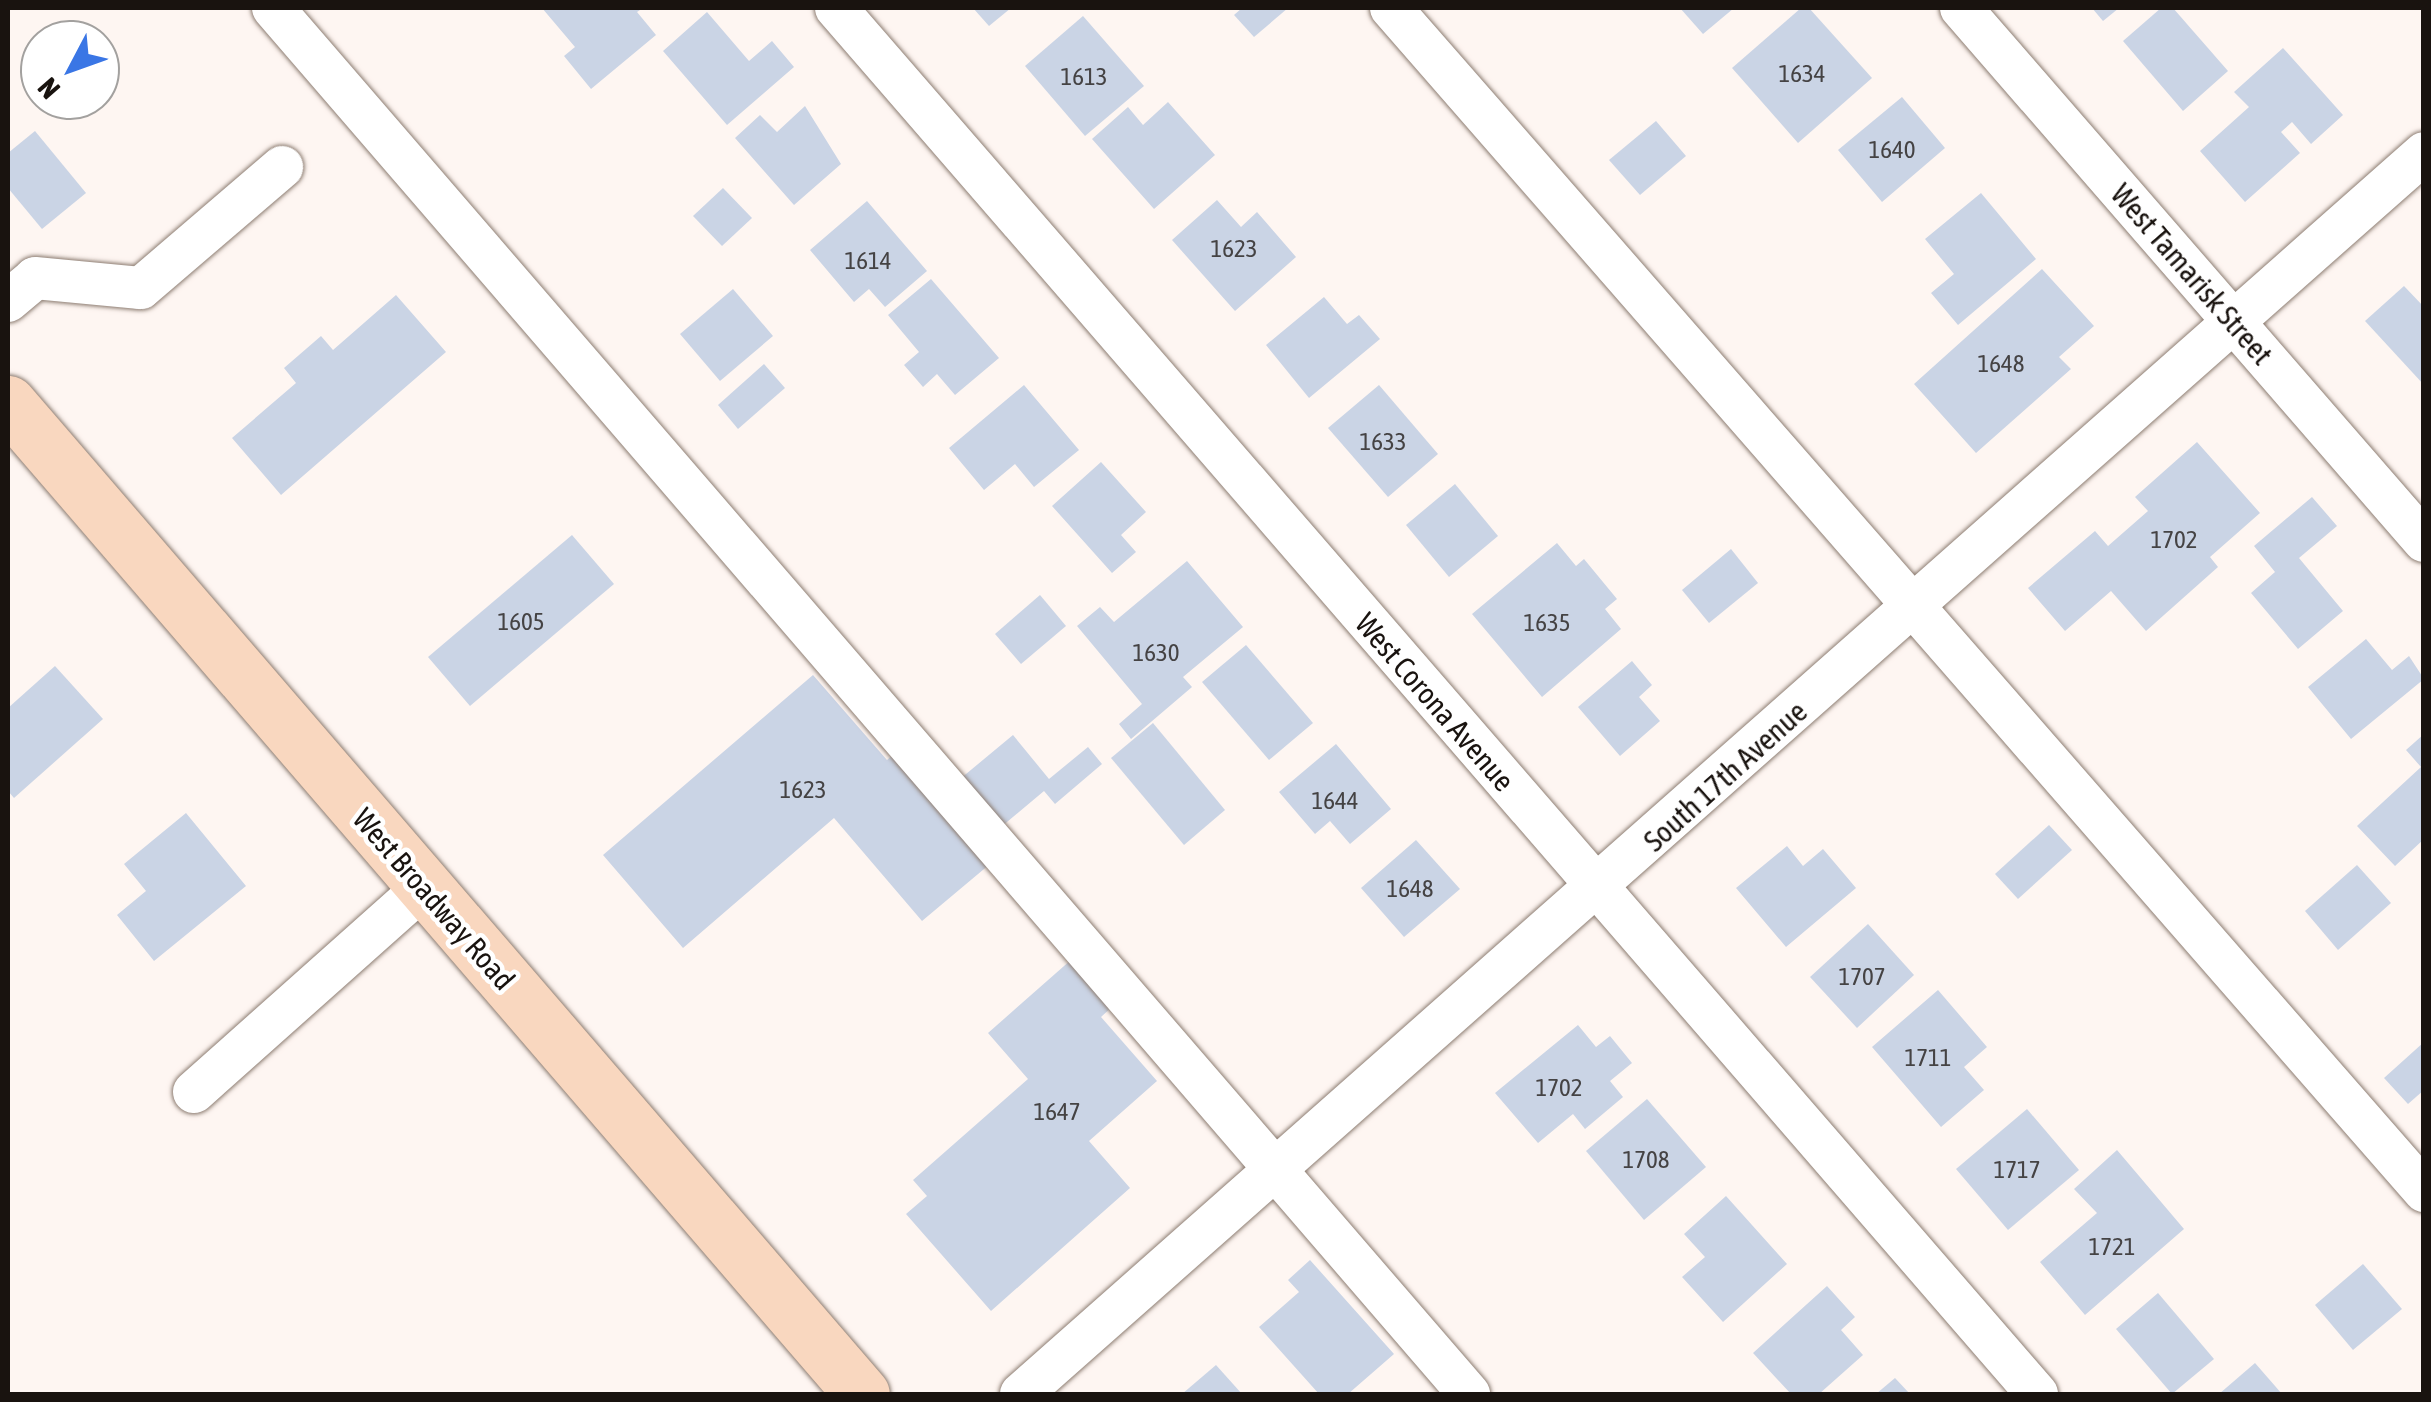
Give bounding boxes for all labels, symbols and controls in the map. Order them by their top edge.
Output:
north arrow [20,20,120,120]
house number: 1634 [1779,58,1825,88]
house number: 1613 [1061,61,1107,91]
text: N [31,72,66,105]
house number: 1640 [1869,134,1915,164]
street label: West Tamarisk Street [2104,176,2280,372]
house number: 1623 [1211,233,1257,263]
house number: 1614 [845,245,891,275]
house number: 1648 [1978,348,2024,378]
house number: 1633 [1360,426,1406,456]
house number: 1702 [2151,524,2197,554]
house number: 1605 [498,606,544,636]
street label: West Corona Avenue [1348,606,1522,798]
house number: 1635 [1524,607,1570,637]
house number: 1630 [1133,637,1179,667]
street label: South 17th Avenue [1636,693,1814,859]
house number: 1623 [780,774,826,804]
house number: 1644 [1312,785,1358,815]
street label: West Broadway Road [345,801,523,997]
house number: 1648 [1387,873,1433,903]
house number: 1707 [1839,961,1885,991]
house number: 1711 [1905,1042,1951,1072]
house number: 1702 [1536,1072,1582,1102]
house number: 1647 [1034,1096,1080,1126]
house number: 1708 [1623,1144,1669,1174]
house number: 1717 [1994,1154,2040,1184]
house number: 1721 [2089,1231,2135,1261]

